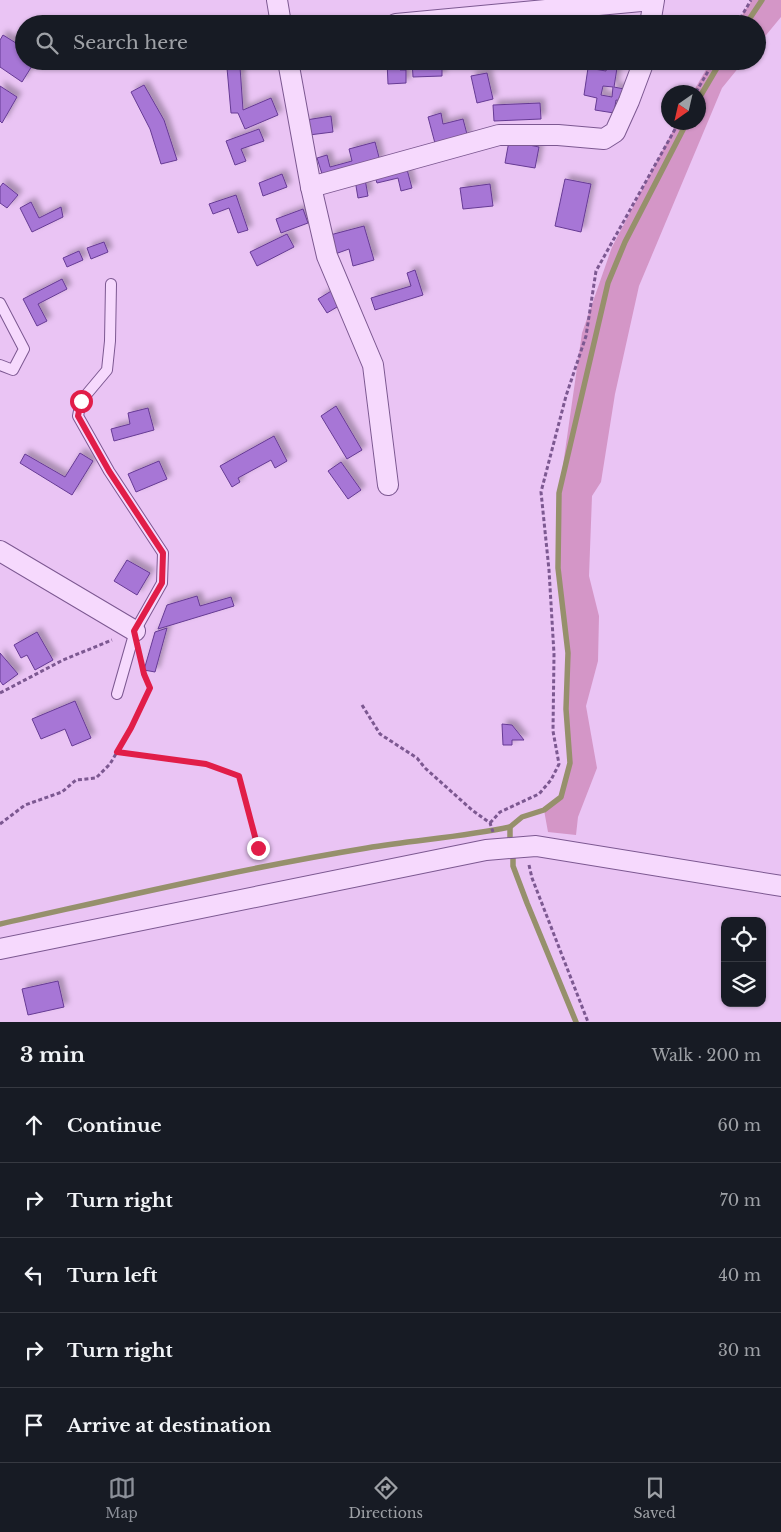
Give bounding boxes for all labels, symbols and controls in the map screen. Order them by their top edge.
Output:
search box [15,15,766,70]
icon: search [33,29,61,57]
text: Search here [73,31,188,54]
north arrow [661,85,706,130]
route start [70,390,93,413]
route end [247,837,270,860]
map controls [721,917,766,1007]
button: locate [721,917,766,962]
button: layers [721,962,766,1007]
text: 3 min [20,1042,85,1068]
text: Walk · 200 m [652,1045,761,1065]
icon: ahead [20,1111,48,1139]
text: Continue [67,1114,162,1137]
text: 60 m [718,1115,761,1135]
icon: right [20,1186,48,1214]
text: Turn right [67,1189,173,1212]
text: 70 m [720,1190,761,1210]
icon: left [20,1261,48,1289]
text: Turn left [67,1264,158,1287]
text: 40 m [718,1265,761,1285]
icon: right [20,1336,48,1364]
text: Turn right [67,1339,173,1362]
text: 30 m [718,1340,761,1360]
icon: arrive [20,1411,48,1439]
text: Arrive at destination [67,1414,271,1437]
tab: Map [105,1474,138,1522]
tab: Directions [348,1474,423,1522]
tab: Saved [633,1474,676,1522]

